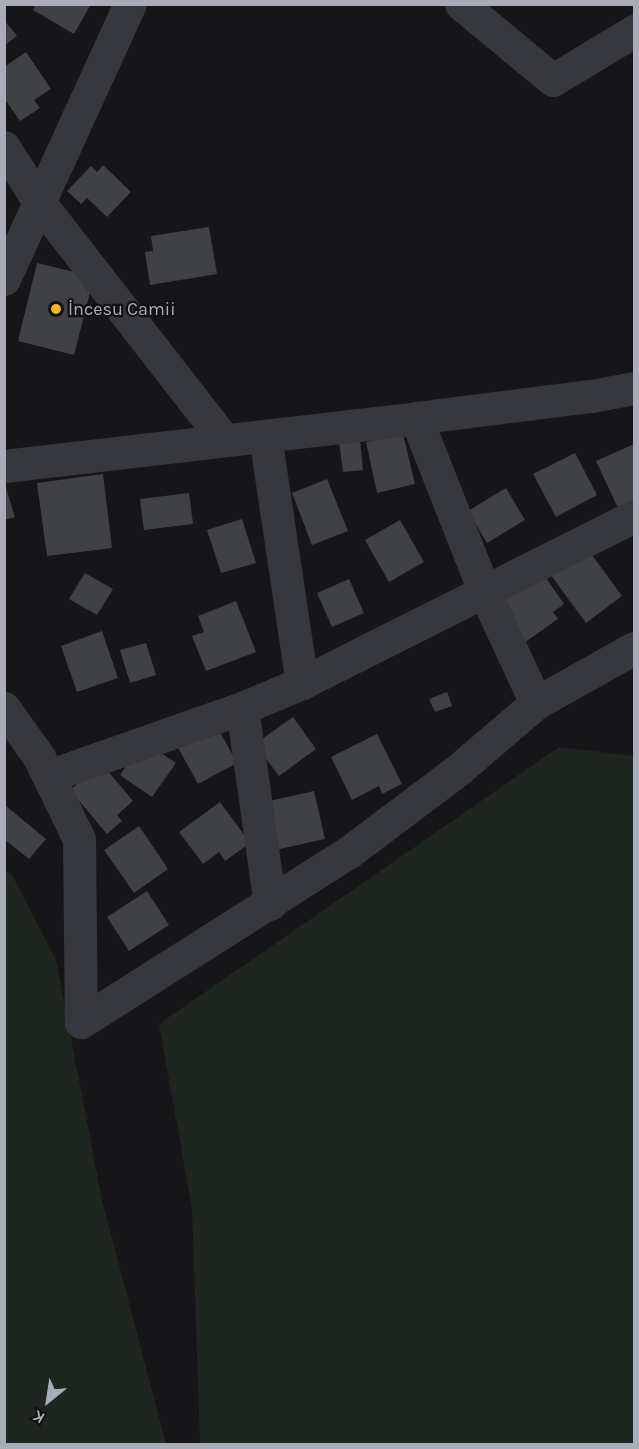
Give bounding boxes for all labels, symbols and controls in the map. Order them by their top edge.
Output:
place label: İncesu Camii [68,298,176,320]
marker: İncesu Camii [49,302,63,316]
north arrow [18,1371,78,1431]
text: K [29,1406,48,1428]

